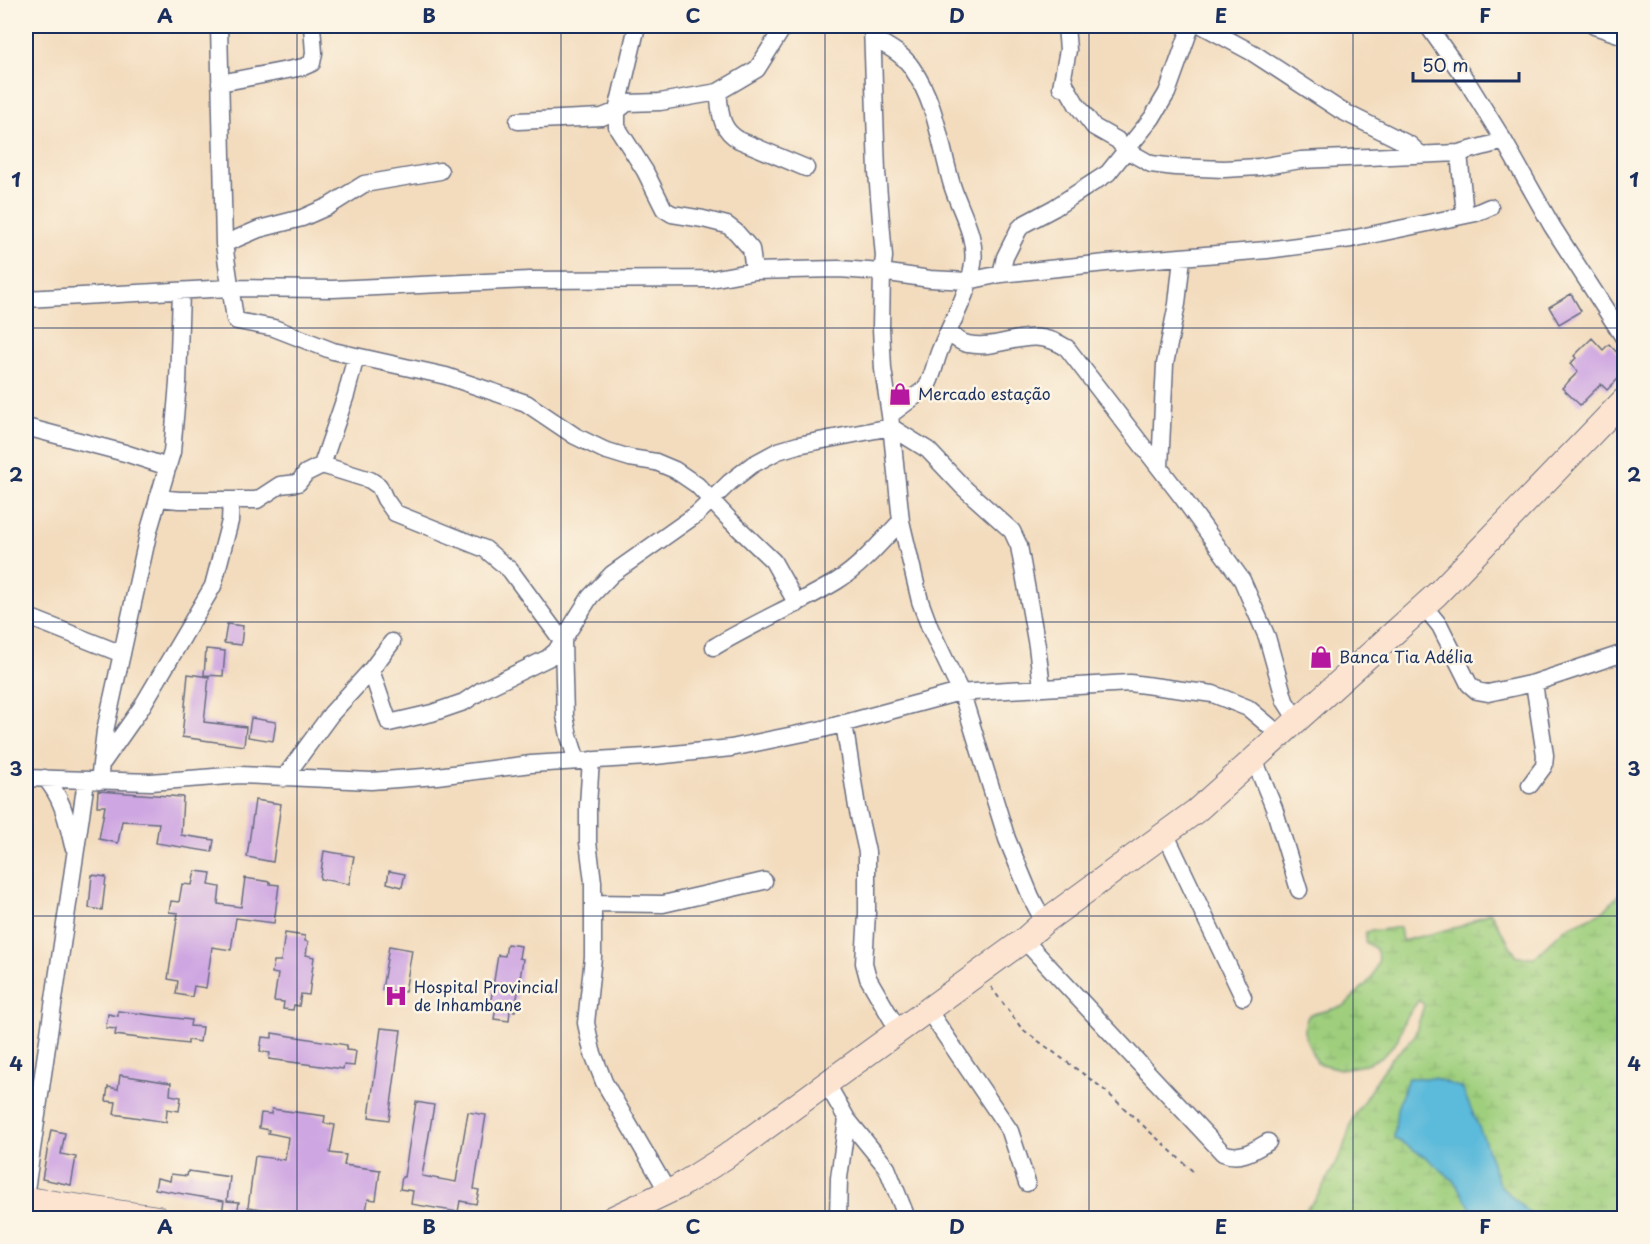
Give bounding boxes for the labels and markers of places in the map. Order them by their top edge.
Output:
shop icon: Mercado estação [887,381,913,407]
place label: Mercado estação [918,381,1051,405]
shop icon: Banca Tia Adélia [1308,644,1334,670]
place label: Banca Tia Adélia [1339,644,1473,668]
place label: Hospital Provincial de Inhambane [414,974,558,1016]
hospital icon: Hospital Provincial de Inhambane [383,983,409,1009]

